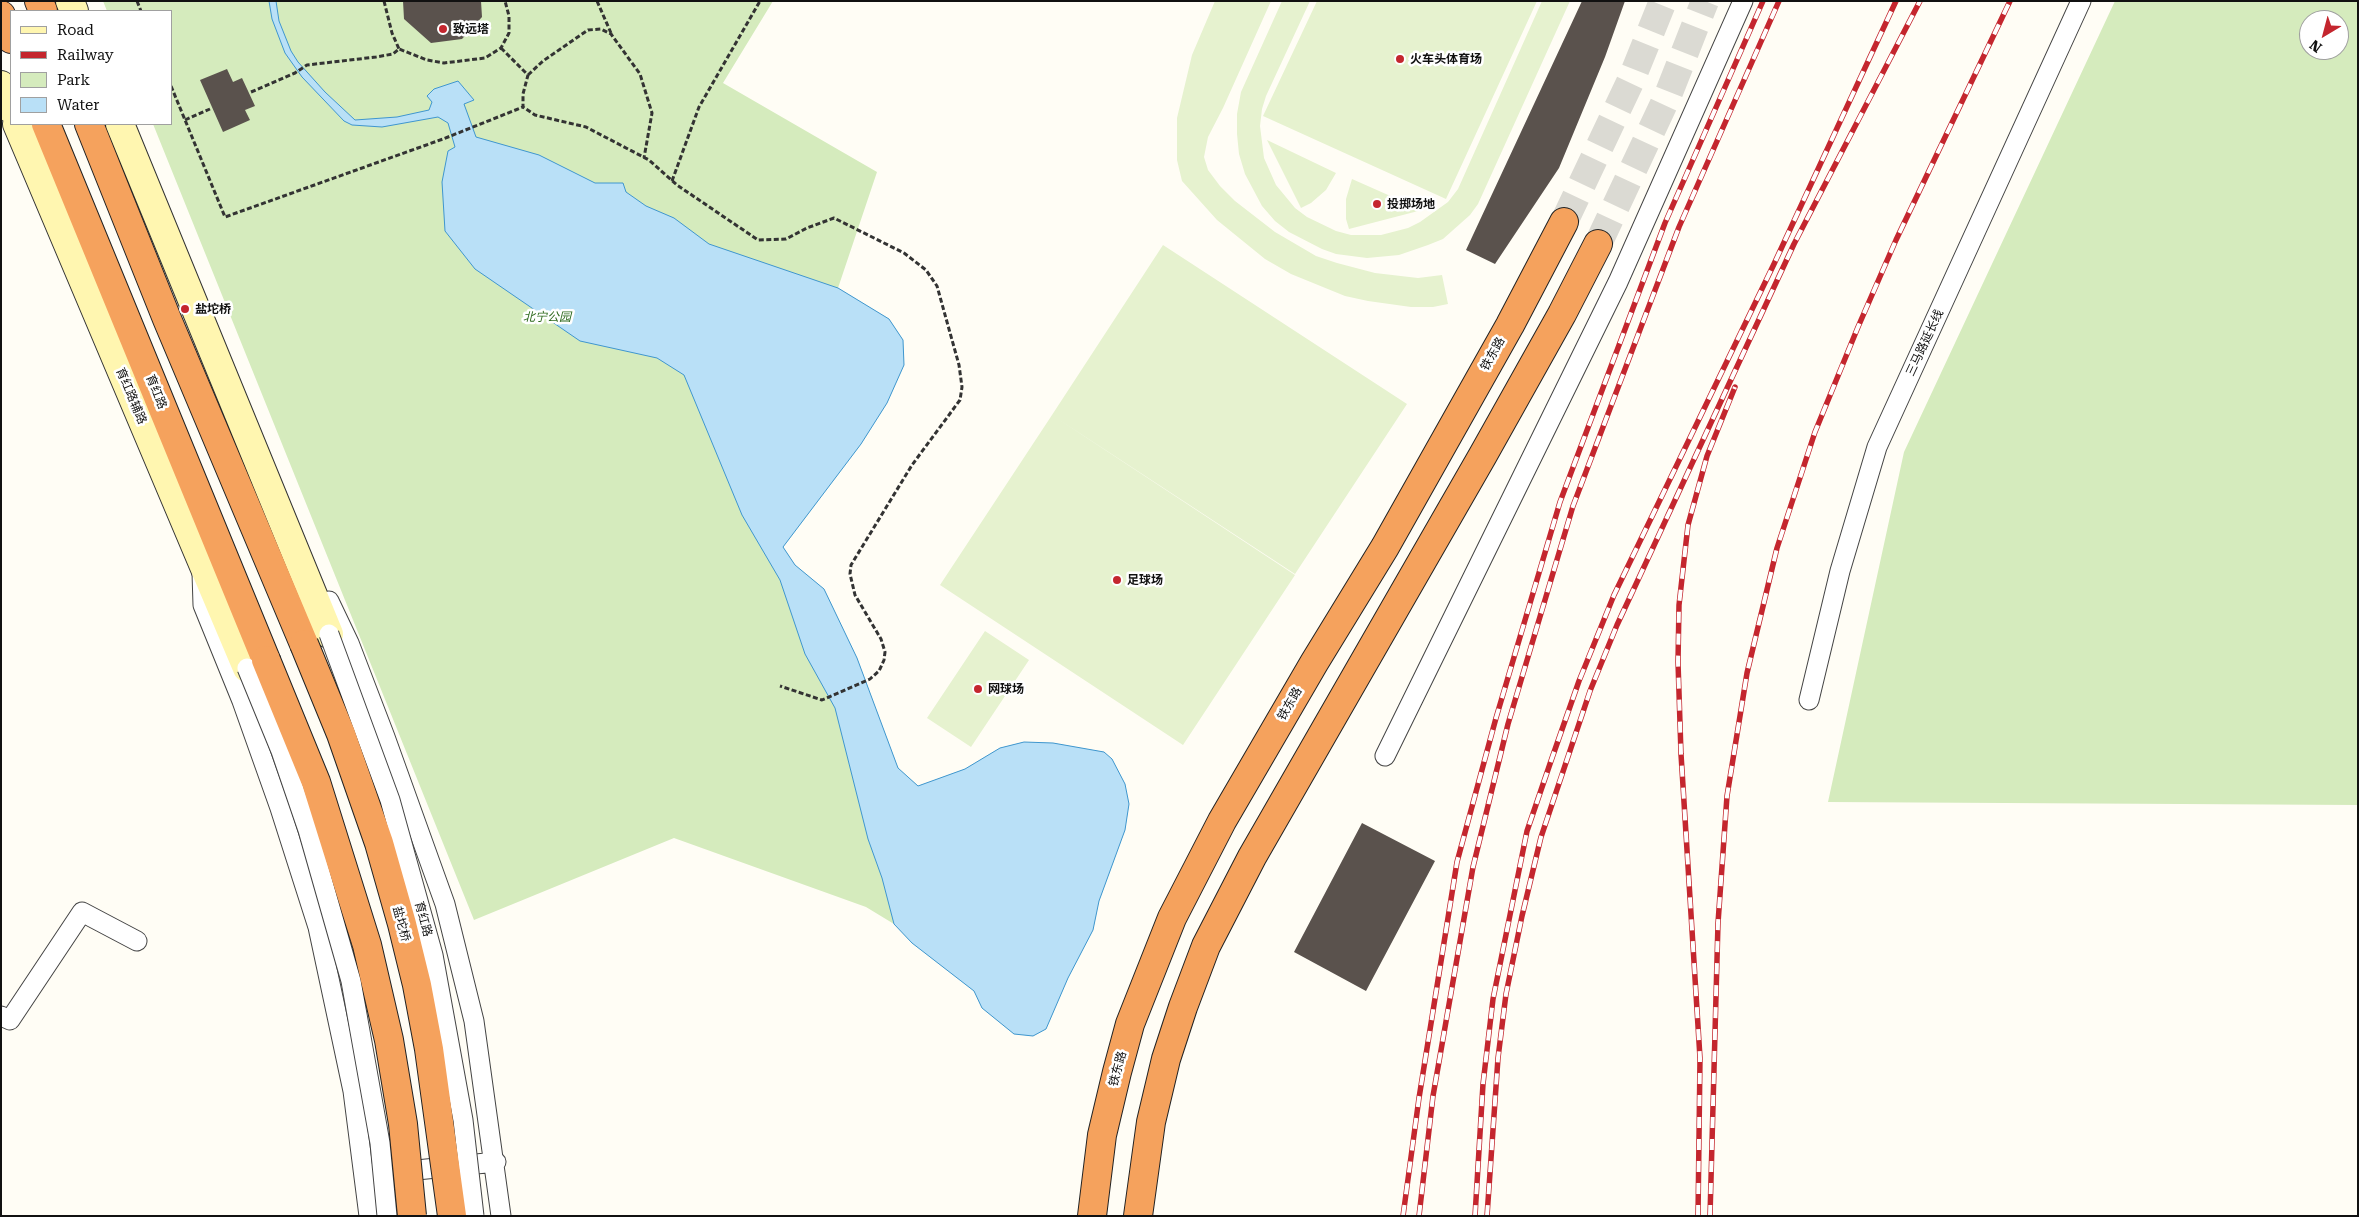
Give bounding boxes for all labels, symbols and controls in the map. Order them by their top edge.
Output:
legend [10,10,172,125]
north arrow [2299,10,2349,60]
text: Road [57,21,94,39]
place label: 致远塔 [453,22,489,36]
marker: 致远塔 [437,23,449,35]
text: N [2306,37,2325,56]
text: Railway [57,46,114,64]
place label: 火车头体育场 [1410,52,1482,66]
marker: 火车头体育场 [1394,53,1406,65]
text: Park [57,71,90,89]
text: Water [57,96,99,114]
place label: 投掷场地 [1387,197,1435,211]
marker: 投掷场地 [1371,198,1383,210]
place label: 盐坨桥 [195,302,231,316]
marker: 盐坨桥 [179,303,191,315]
street label: 三马路延长线 [1903,307,1947,379]
park label: 北宁公园 [523,310,571,324]
street label: 铁东路 [1478,335,1508,373]
street label: 育红路辅路 [113,366,149,426]
street label: 育红路 [143,373,169,411]
place label: 足球场 [1127,573,1163,587]
marker: 足球场 [1111,574,1123,586]
place label: 网球场 [988,682,1024,696]
marker: 网球场 [972,683,984,695]
street label: 铁东路 [1275,685,1305,723]
street label: 育红路 [411,900,435,938]
street label: 盐坨桥 [389,905,413,943]
street label: 铁东路 [1106,1050,1130,1088]

